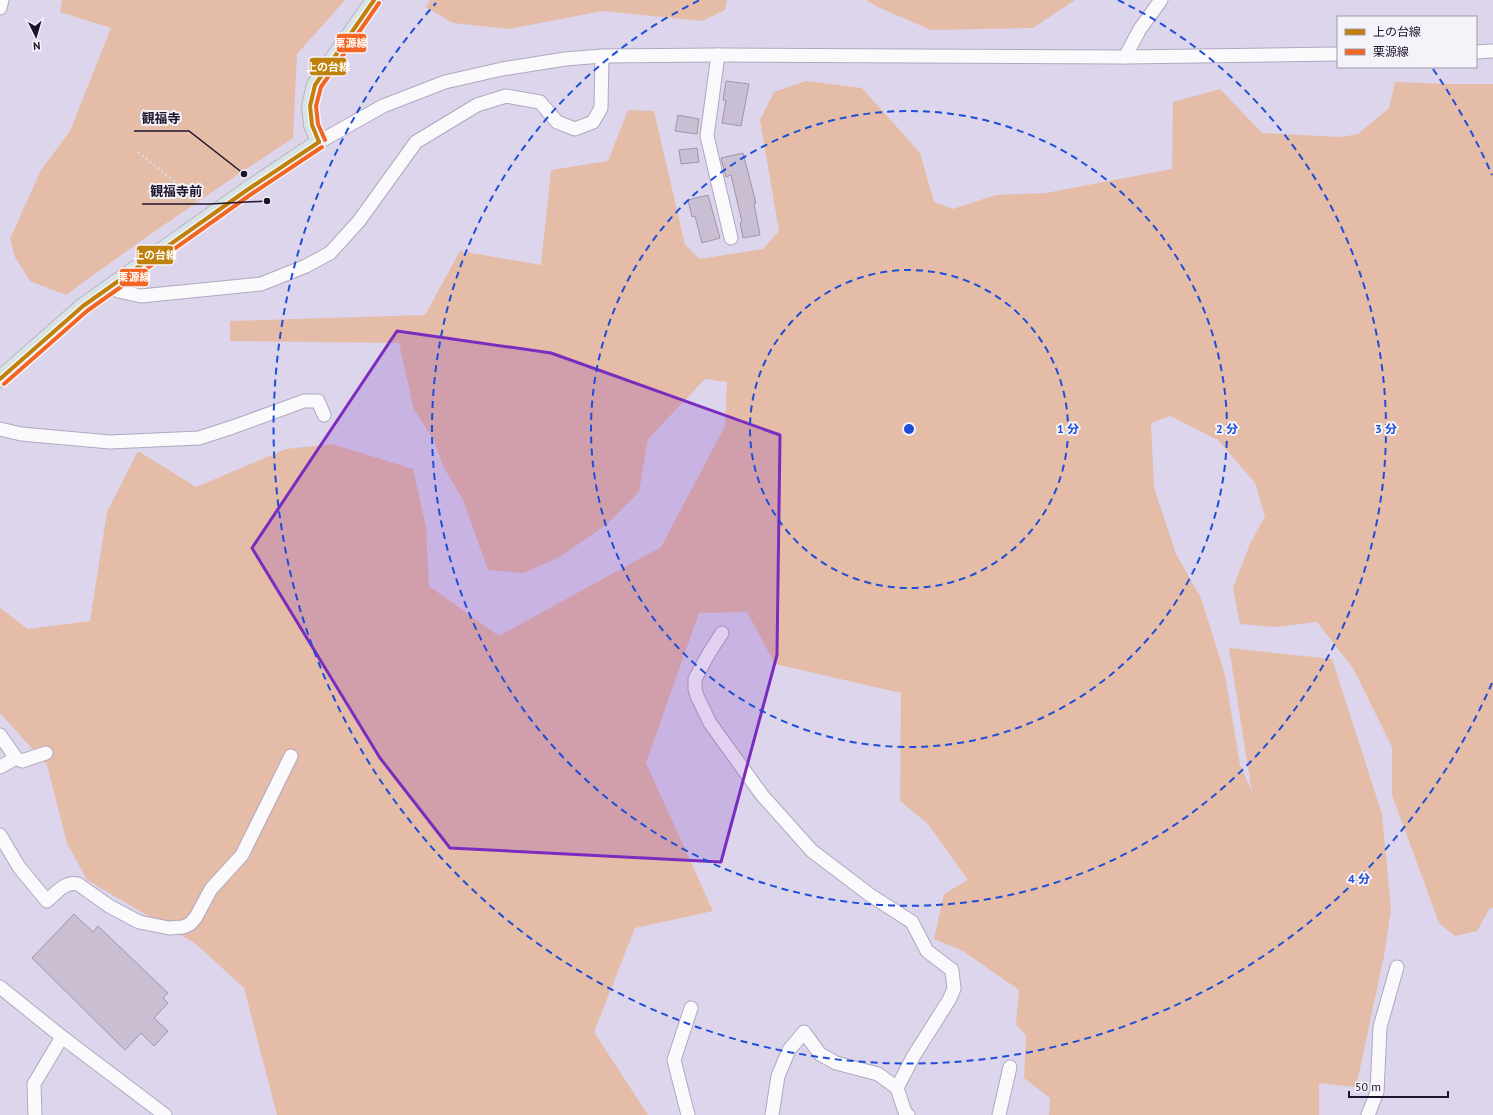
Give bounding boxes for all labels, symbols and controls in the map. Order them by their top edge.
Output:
north arrow [16,16,56,56]
legend [1337,16,1477,68]
text: 上の台線 [1373,24,1421,39]
line badge: 栗源線 [336,33,367,53]
text: 栗源線 [335,36,368,50]
text: N [33,39,41,53]
text: 栗源線 [1373,44,1409,59]
line badge: 上の台線 [309,57,347,76]
text: 上の台線 [306,60,350,74]
callout: 観福寺 [134,106,189,131]
text: 観福寺 [141,110,181,127]
callout: 観福寺前 [142,179,210,204]
text: 観福寺前 [150,183,202,200]
line badge: 上の台線 [136,245,174,265]
text: 上の台線 [133,248,177,262]
line badge: 栗源線 [119,268,149,287]
text: 栗源線 [118,270,151,284]
text: 1 分 [1057,421,1079,436]
text: 2 分 [1216,421,1238,436]
text: 3 分 [1375,421,1397,436]
centre of rings [902,422,916,436]
text: 4 分 [1348,871,1370,886]
scale bar [1349,1073,1448,1099]
text: 50 m [1355,1079,1381,1094]

